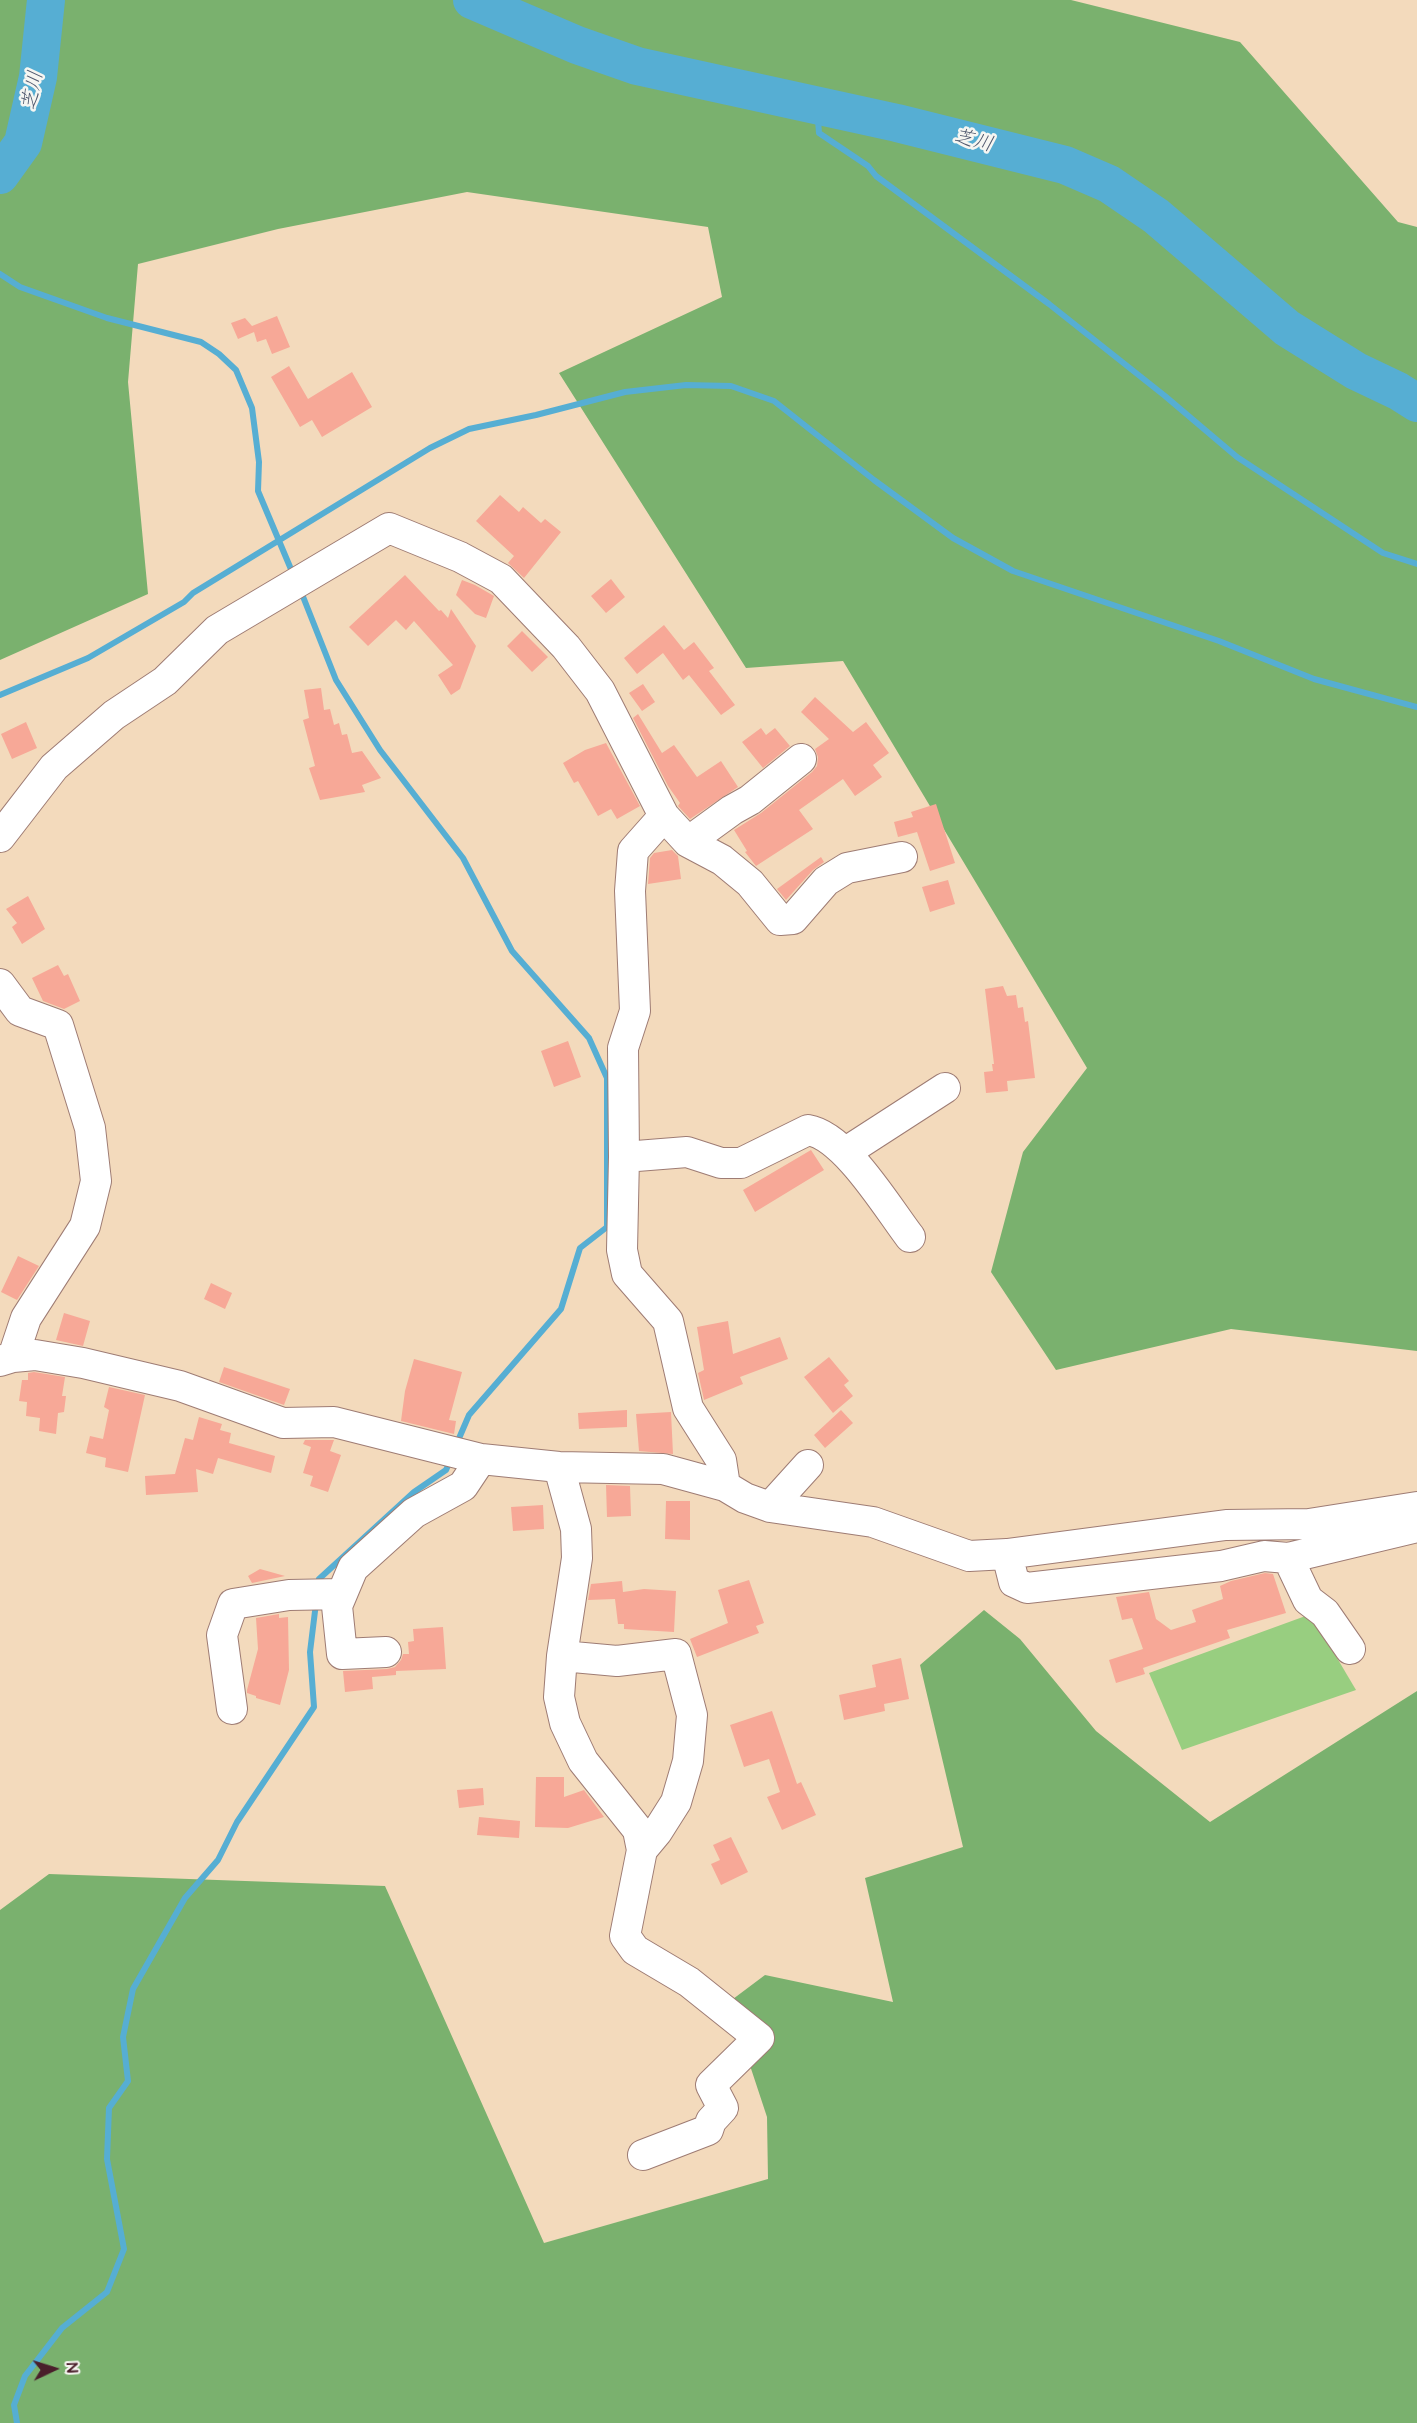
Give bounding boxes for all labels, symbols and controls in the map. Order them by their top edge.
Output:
water label: 芝川 [18,69,50,113]
water label: 芝川 [951,126,995,158]
north arrow [24,2339,84,2399]
text: N [61,2362,83,2374]

